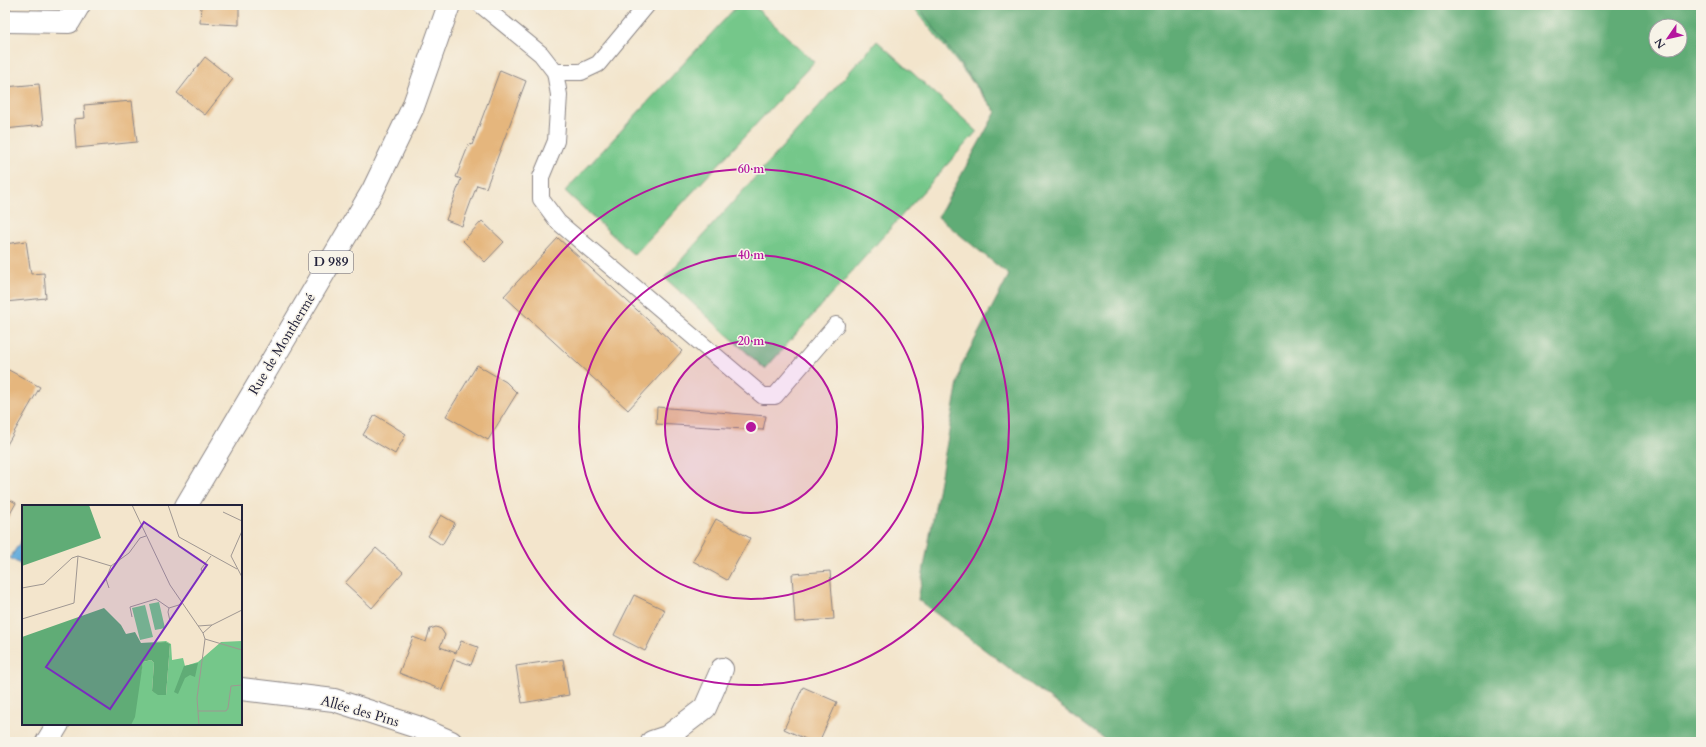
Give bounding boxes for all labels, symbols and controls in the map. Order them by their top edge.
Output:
north arrow [1648,18,1688,58]
text: N [1651,35,1669,51]
text: 60 m [738,161,765,177]
text: 40 m [738,247,765,263]
road number: D 989 [309,251,353,273]
street label: Rue de Monthermé [244,290,320,398]
text: 20 m [738,333,765,349]
centre of rings [744,420,758,434]
inset map [22,505,242,725]
street label: Allée des Pins [319,691,402,731]

